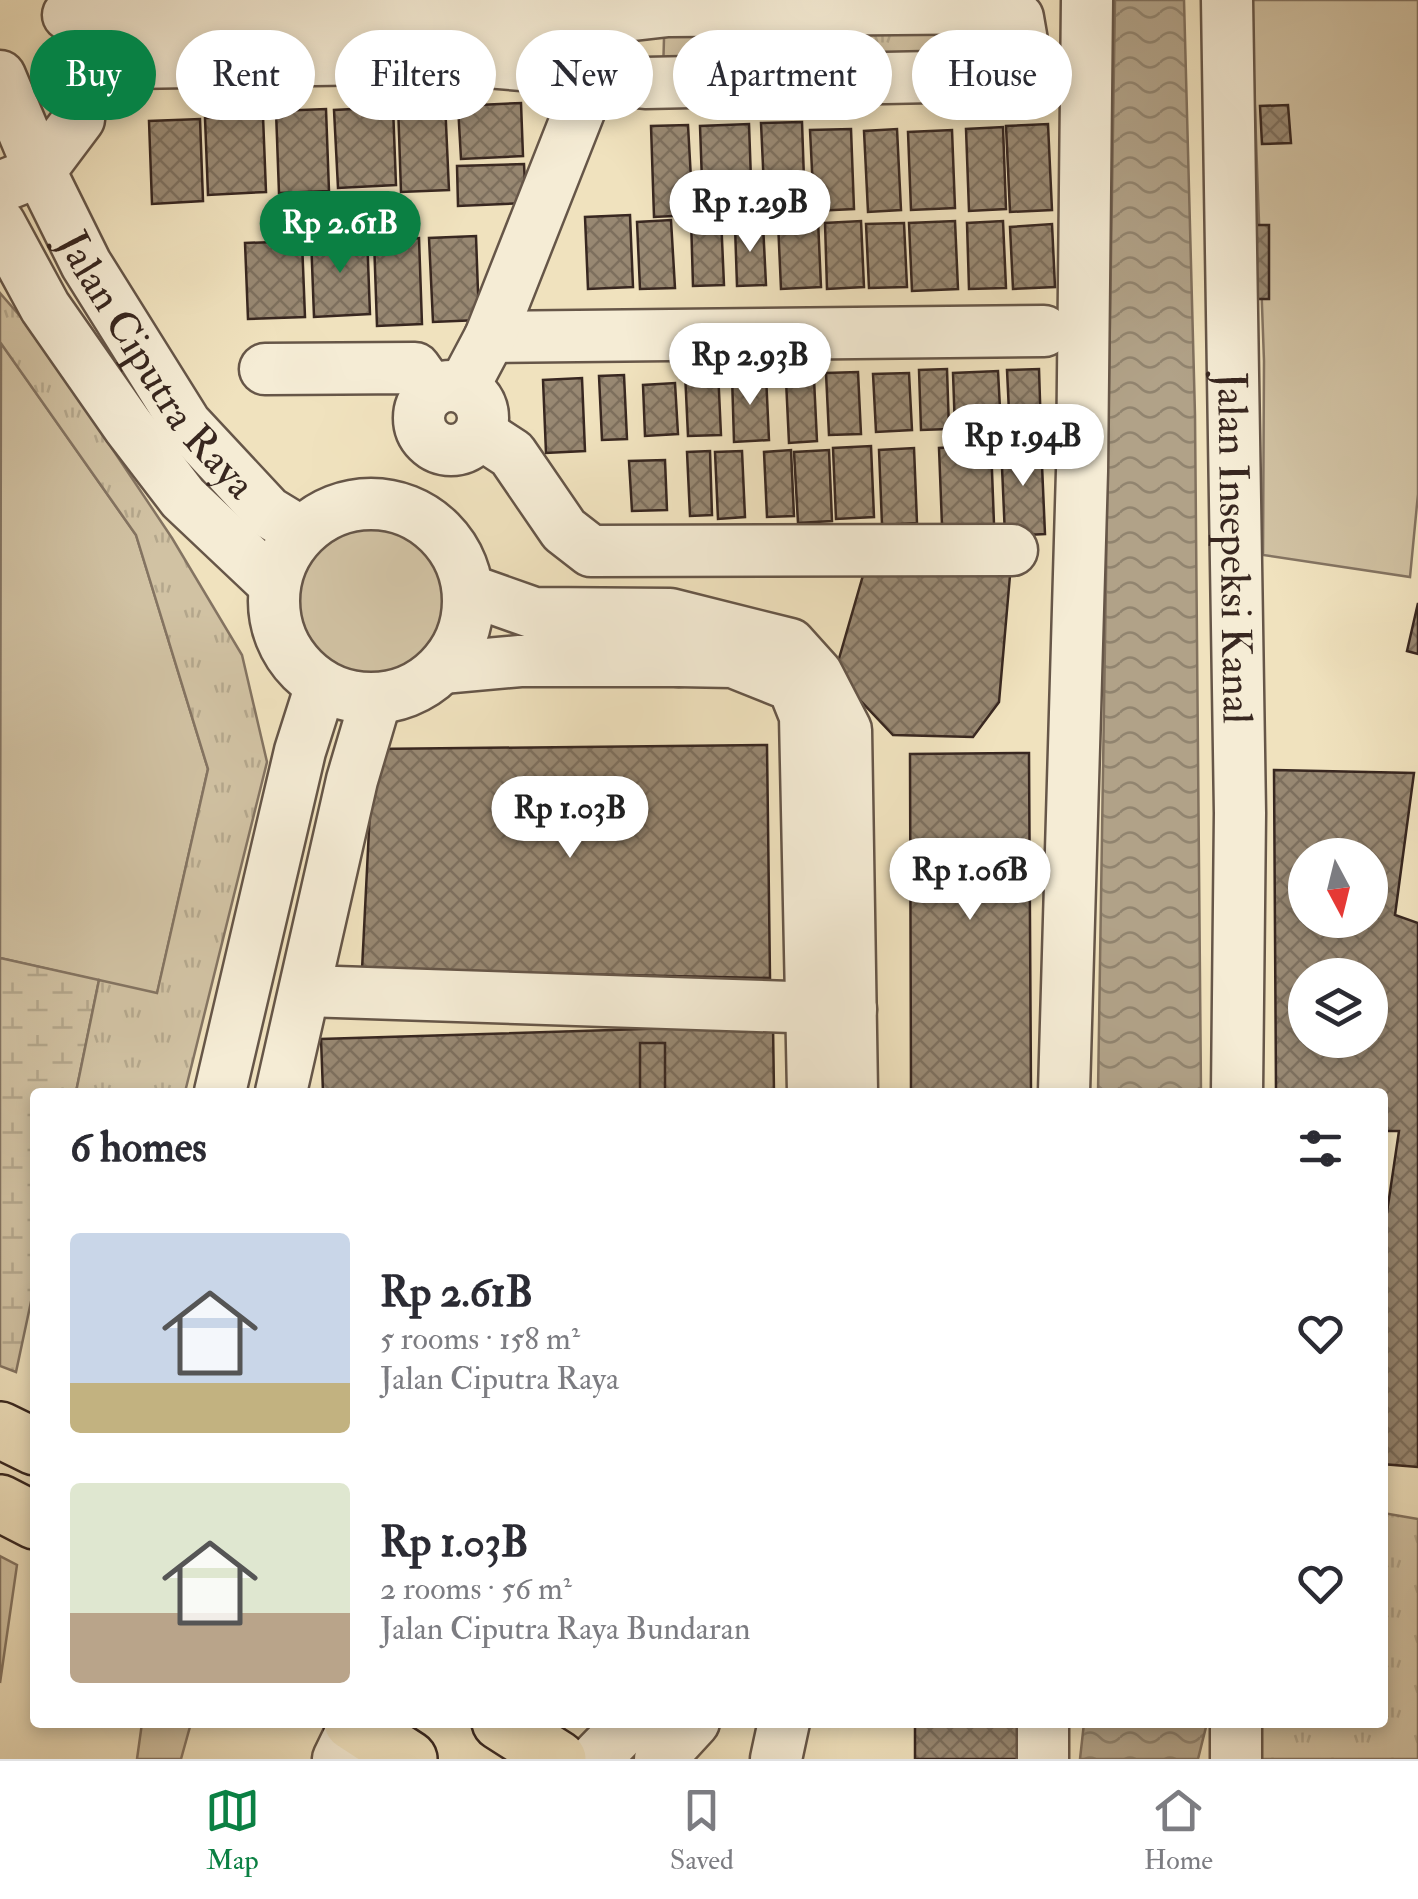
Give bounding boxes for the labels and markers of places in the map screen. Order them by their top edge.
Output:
pin: Rp 1.29B [647,170,853,255]
pin: Rp 2.61B [237,191,443,276]
pin: Rp 2.93B [647,323,853,408]
pin: Rp 1.94B [920,404,1126,489]
pin: Rp 1.03B [467,776,673,861]
pin: Rp 1.06B [867,838,1073,923]

